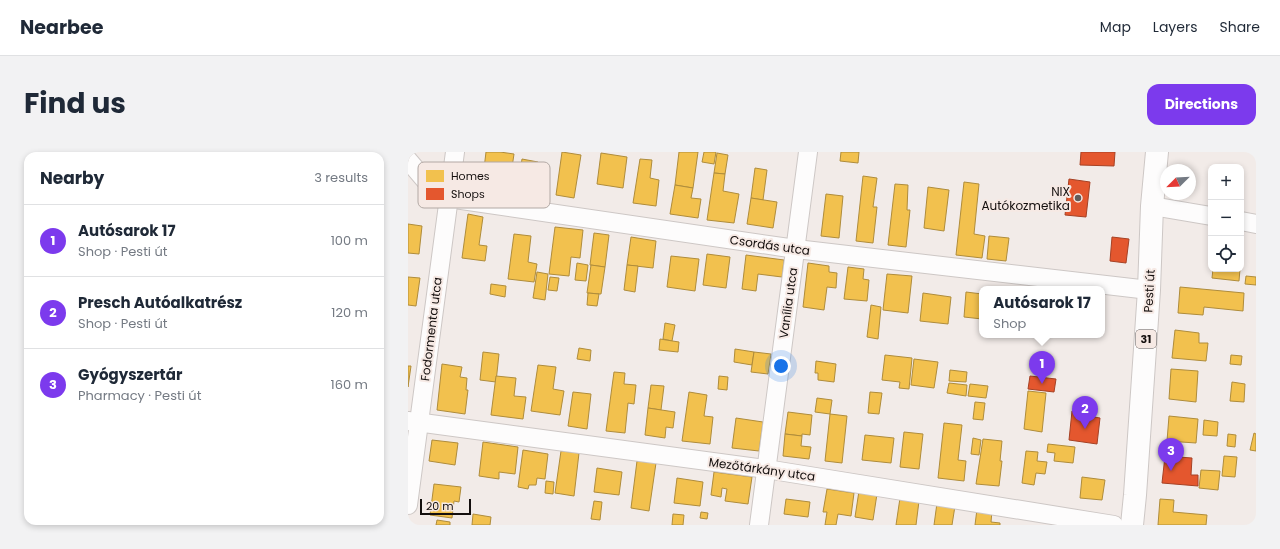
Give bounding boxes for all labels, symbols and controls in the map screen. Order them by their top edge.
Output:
text: Nearbee [20,14,103,41]
text: Map [1100,17,1131,37]
text: Layers [1153,17,1197,37]
text: Share [1219,17,1260,37]
text: Find us [24,84,126,123]
button: Directions [1147,84,1256,125]
legend [418,162,550,208]
north arrow [1160,164,1196,200]
map controls [1208,164,1244,272]
button: + [1208,164,1244,200]
text: Nearby [40,166,104,190]
text: 3 results [314,168,368,187]
text: Homes [451,168,490,184]
place label: NIX Autókozmetika [981,183,1070,214]
text: Shops [451,186,485,202]
marker: NIX Autókozmetika [1073,193,1083,203]
button: − [1208,200,1244,236]
text: Autósarok 17 [78,220,175,241]
text: 1 [51,231,55,250]
text: 100 m [331,231,368,250]
street label: Csordás utca [729,231,811,259]
button: locate [1208,236,1244,272]
text: Shop · Pesti út [78,242,168,261]
street label: Vanília utca [775,266,801,340]
street label: Pesti út [1139,269,1159,313]
street label: Fodormenta utca [416,276,446,382]
popup [979,286,1105,338]
text: Presch Autóalkatrész [78,292,242,313]
text: Autósarok 17 [993,292,1091,313]
text: 2 [49,303,57,322]
text: 120 m [331,303,368,322]
text: Shop · Pesti út [78,314,168,333]
text: Shop [993,314,1026,333]
road number: 31 [1136,330,1156,348]
pin: 1 [1029,351,1055,384]
your location [771,356,791,376]
text: Gyógyszertár [78,364,182,385]
text: 3 [49,375,57,394]
text: 160 m [331,375,368,394]
text: Pharmacy · Pesti út [78,386,201,405]
pin: 2 [1072,396,1098,429]
pin: 3 [1158,438,1184,471]
street label: Mezőtárkány utca [708,453,816,485]
scale bar [420,497,471,516]
text: 20 m [426,498,454,514]

